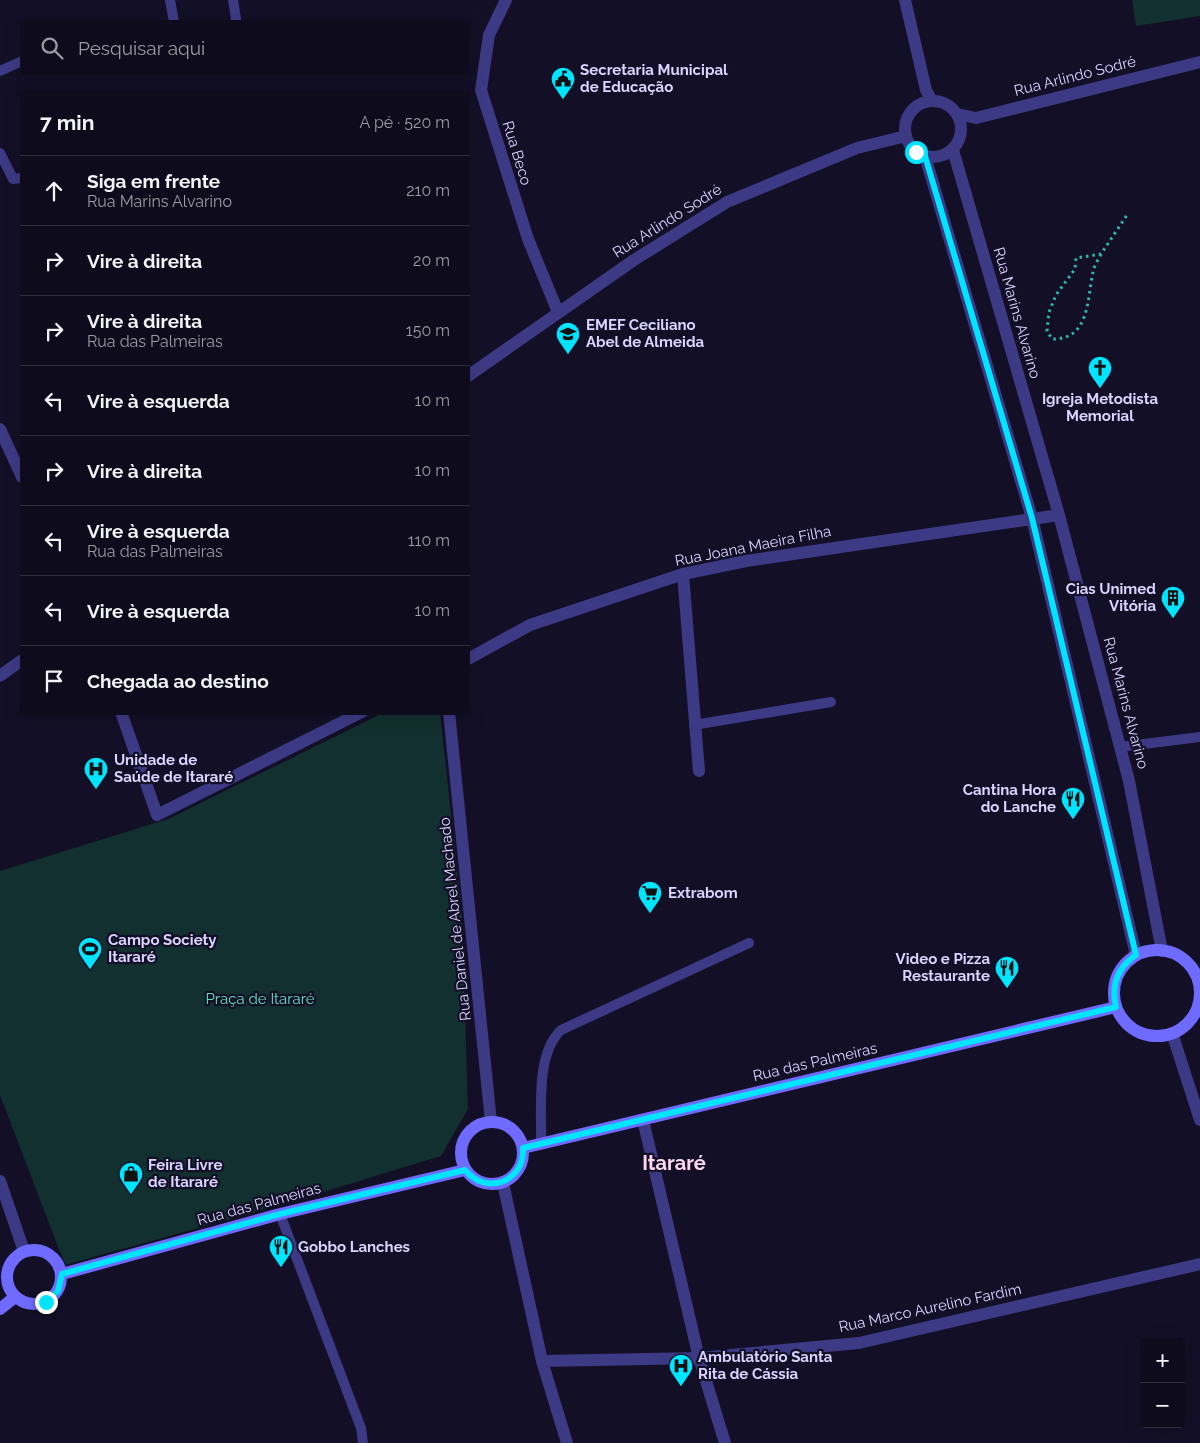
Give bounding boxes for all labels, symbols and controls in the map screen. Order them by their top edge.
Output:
search box [20,20,470,75]
icon: search [38,34,66,62]
text: Pesquisar aqui [78,37,205,59]
street label: Rua Arlindo Sodré [1012,52,1138,100]
place label: Secretaria Municipal de Educação [580,61,728,96]
public building icon: Secretaria Municipal de Educação [550,66,576,100]
text: 7 min [40,110,94,135]
text: A pé · 520 m [360,113,450,132]
street label: Rua Beco [499,119,535,187]
route start [905,141,928,164]
text: Siga em frente [87,170,220,192]
icon: ahead [40,177,68,205]
street label: Rua Arlindo Sodré [609,180,725,262]
text: 210 m [406,181,450,200]
text: Rua Marins Alvarino [87,192,232,211]
street label: Rua Marins Alvarino [990,245,1044,381]
icon: right [40,247,68,275]
text: Vire à direita [87,250,202,272]
text: 20 m [413,251,450,270]
text: Vire à direita [87,310,202,332]
place label: EMEF Ceciliano Abel de Almeida [586,316,705,351]
icon: right [40,317,68,345]
text: 150 m [406,321,450,340]
school or university icon: EMEF Ceciliano Abel de Almeida [555,321,581,355]
text: Rua das Palmeiras [87,332,223,351]
church icon: Igreja Metodista Memorial [1087,355,1113,389]
icon: left [40,387,68,415]
text: Vire à esquerda [87,390,230,412]
place label: Igreja Metodista Memorial [1042,390,1159,425]
text: 10 m [415,391,450,410]
icon: right [40,457,68,485]
text: Vire à direita [87,460,202,482]
text: 10 m [415,461,450,480]
text: Vire à esquerda [87,520,230,542]
street label: Rua Joana Maeira Filha [673,522,833,570]
icon: left [40,527,68,555]
text: 110 m [408,531,450,550]
text: Rua das Palmeiras [87,542,223,561]
place label: Cias Unimed Vitória [1066,580,1156,615]
building icon: Cias Unimed Vitória [1160,585,1186,619]
icon: left [40,597,68,625]
text: Vire à esquerda [87,600,230,622]
text: 10 m [415,601,450,620]
street label: Rua Marins Alvarino [1100,635,1152,771]
icon: arrive [40,667,68,695]
text: Chegada ao destino [87,670,269,692]
place label: Unidade de Saúde de Itararé [114,751,233,786]
hospital icon: Unidade de Saúde de Itararé [83,756,109,790]
place label: Cantina Hora do Lanche [963,781,1056,816]
restaurant icon: Cantina Hora do Lanche [1060,786,1086,820]
street label: Rua Daniel de Abrel Machado [435,816,475,1022]
supermarket icon: Extrabom [637,880,663,914]
place label: Extrabom [668,884,738,902]
place label: Campo Society Itararé [108,931,217,966]
sports icon: Campo Society Itararé [77,936,103,970]
place label: Video e Pizza Restaurante [896,950,990,985]
restaurant icon: Video e Pizza Restaurante [994,955,1020,989]
park label: Praça de Itararé [205,990,315,1008]
street label: Rua das Palmeiras [751,1039,879,1085]
district label: Itararé [642,1151,706,1175]
place label: Feira Livre de Itararé [148,1156,222,1191]
shop icon: Feira Livre de Itararé [118,1161,144,1195]
street label: Rua das Palmeiras [195,1179,323,1229]
restaurant icon: Gobbo Lanches [268,1234,294,1268]
place label: Gobbo Lanches [298,1238,410,1256]
street label: Rua Marco Aurelino Fardim [837,1280,1023,1336]
route end [35,1291,58,1314]
map controls [1140,1338,1185,1428]
button: + [1140,1338,1185,1383]
place label: Ambulatório Santa Rita de Cássia [698,1348,833,1383]
hospital icon: Ambulatório Santa Rita de Cássia [668,1353,694,1387]
button: − [1140,1383,1185,1428]

